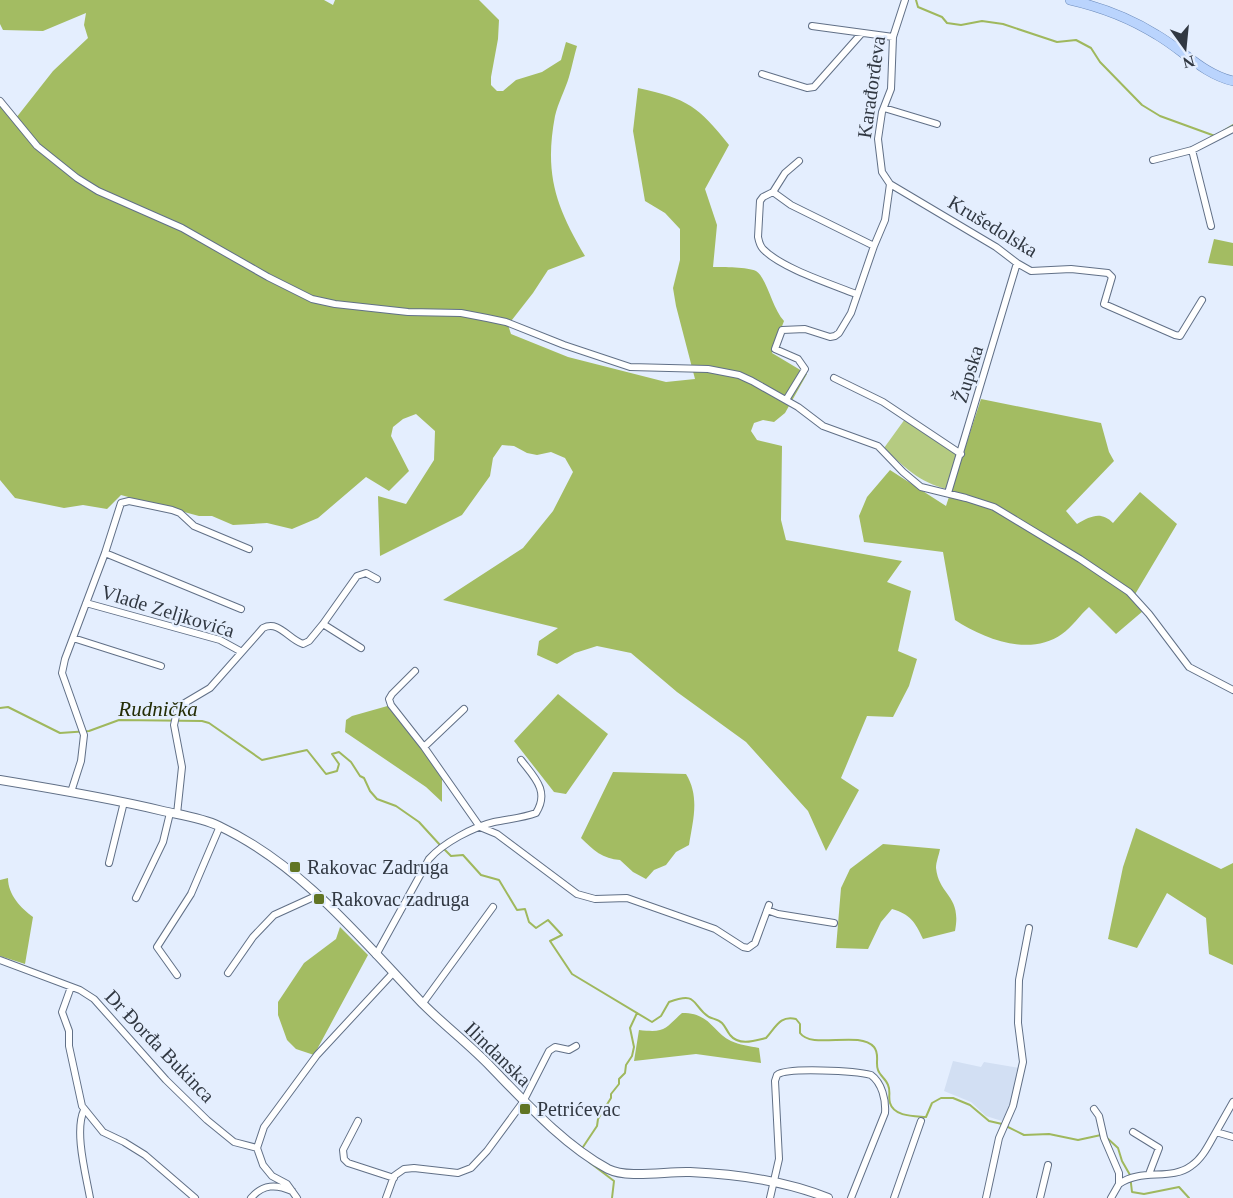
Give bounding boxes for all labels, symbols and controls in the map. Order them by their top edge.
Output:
north arrow [1155,18,1215,78]
street label: Karađorđeva [853,34,889,140]
text: N [1181,52,1197,72]
street label: Krušedolska [944,191,1042,261]
street label: Župska [949,343,988,406]
street label: Vlade Zeljkovića [98,580,237,643]
water label: Rudnička [117,697,198,721]
place label: Rakovac Zadruga [307,856,449,879]
marker: Rakovac Zadruga [288,860,302,874]
place label: Rakovac zadruga [331,888,469,911]
marker: Rakovac zadruga [312,892,326,906]
street label: Dr Đorđa Bukinca [101,985,219,1107]
street label: Ilindanska [460,1017,536,1091]
place label: Petrićevac [537,1098,620,1120]
marker: Petrićevac [518,1102,532,1116]

